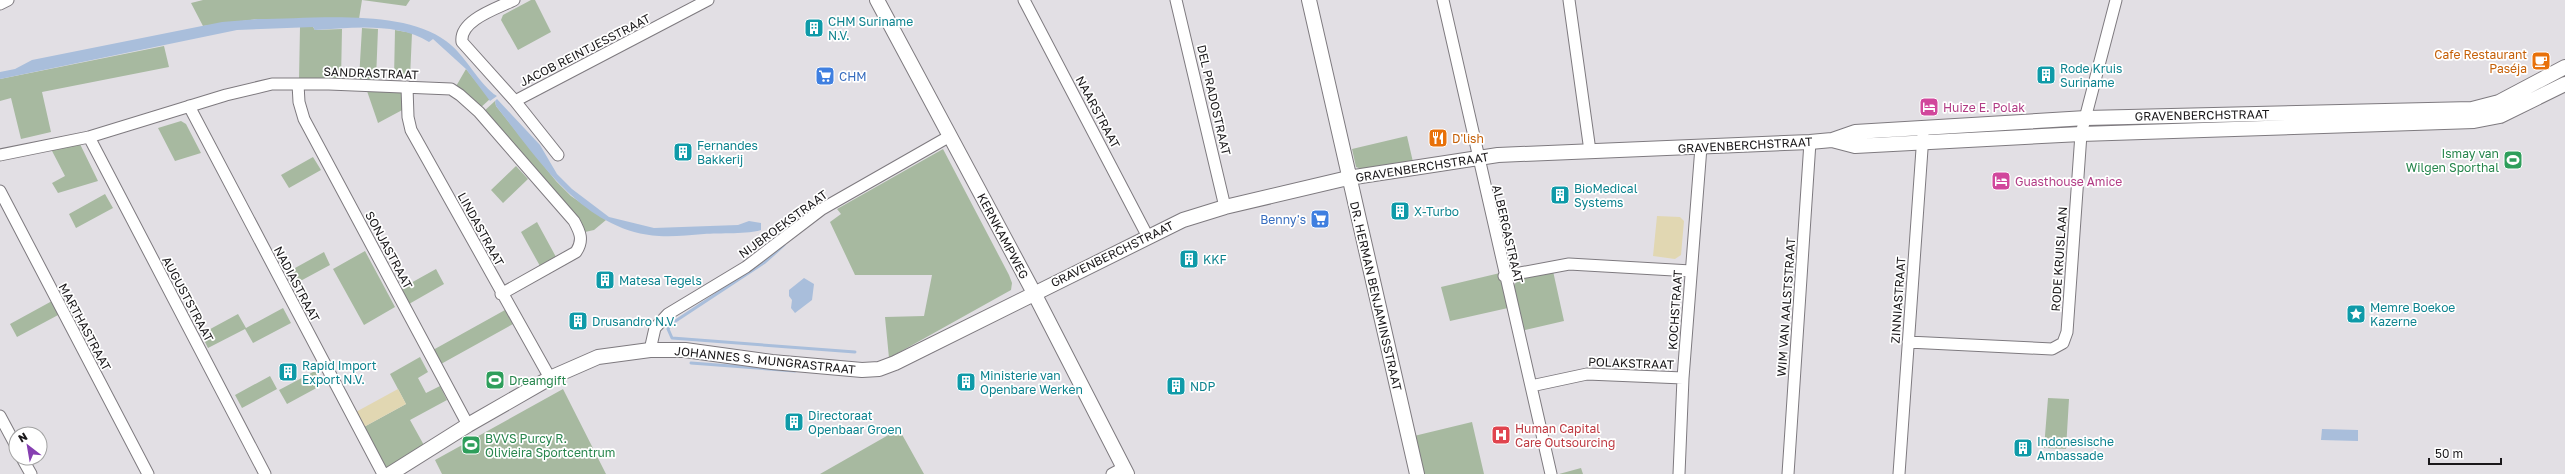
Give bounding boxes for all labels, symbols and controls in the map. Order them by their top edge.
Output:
street label: JACOB REINTJESSTRAAT [517,10,653,90]
place label: CHM Suriname N.V. [828,14,913,43]
building icon: CHM Suriname N.V. [803,17,825,39]
street label: DEL PRADOSTRAAT [1194,43,1234,157]
place label: Cafe Restaurant Paséja [2434,47,2527,76]
cafe icon: Cafe Restaurant Paséja [2530,50,2552,72]
place label: Rode Kruis Suriname [2060,61,2122,90]
street label: SANDRASTRAAT [323,64,419,82]
building icon: Rode Kruis Suriname [2035,64,2057,86]
supermarket icon: CHM [814,65,836,87]
place label: CHM [839,69,867,84]
street label: NAARSTRAAT [1073,73,1124,151]
hotel icon: Huize E. Polak [1918,96,1940,118]
place label: Huize E. Polak [1943,100,2025,115]
street label: GRAVENBERCHSTRAAT [2134,106,2270,124]
restaurant icon: D'lish [1427,127,1449,149]
place label: D'lish [1452,131,1484,146]
street label: GRAVENBERCHSTRAAT [1677,134,1813,156]
place label: Fernandes Bakkerij [697,138,758,167]
building icon: Fernandes Bakkerij [672,141,694,163]
place label: Ismay van Wilgen Sporthal [2406,146,2499,175]
street label: GRAVENBERCHSTRAAT [1354,149,1490,185]
sports icon: Ismay van Wilgen Sporthal [2502,149,2524,171]
hotel icon: Guasthouse Amice [1990,170,2012,192]
place label: Guasthouse Amice [2015,174,2122,189]
place label: BioMedical Systems [1574,181,1638,210]
street label: ALBERGASTRAAT [1489,183,1527,285]
building icon: BioMedical Systems [1549,184,1571,206]
street label: NIJBROEKSTRAAT [736,186,831,261]
street label: LINDASTRAAT [455,190,508,269]
street label: KERNKAMPWEG [974,191,1032,281]
street label: DR. HERMAN BENJAMINSSTRAAT [1347,200,1405,393]
building icon: X-Turbo [1389,200,1411,222]
place label: X-Turbo [1414,204,1459,219]
street label: RODE KRUISLAAN [2048,206,2070,312]
supermarket icon: Benny's [1309,208,1331,230]
street label: SONJASTRAAT [362,209,416,292]
place label: Benny's [1260,212,1306,227]
street label: GRAVENBERCHSTRAAT [1048,217,1176,290]
street label: WIM VAN AALSTSTRAAT [1774,236,1798,377]
street label: NADIASTRAAT [271,244,323,325]
building icon: KKF [1178,248,1200,270]
place label: KKF [1203,252,1227,267]
street label: AUGUSTSTRAAT [159,254,217,345]
street label: ZINNIASTRAAT [1887,256,1909,344]
building icon: Matesa Tegels [594,269,616,291]
street label: KOCHSTRAAT [1665,269,1685,351]
place label: Matesa Tegels [619,273,702,288]
street label: MARTHASTRAAT [56,281,115,374]
place label: Memre Boekoe Kazerne [2370,300,2455,329]
place icon: Memre Boekoe Kazerne [2345,303,2367,325]
building icon: Drusandro N.V. [567,310,589,332]
place label: Drusandro N.V. [592,314,677,329]
street label: JOHANNES S. MUNGRASTRAAT [674,343,857,377]
street label: POLAKSTRAAT [1588,354,1675,372]
place label: Rapid Import Export N.V. [302,358,377,387]
building icon: Rapid Import Export N.V. [277,361,299,383]
place label: Ministerie van Openbare Werken [980,368,1083,397]
sports icon: Dreamgift [484,369,506,391]
building icon: Ministerie van Openbare Werken [955,371,977,393]
place label: Dreamgift [509,373,566,388]
building icon: NDP [1165,375,1187,397]
place label: NDP [1190,379,1216,394]
place label: Directoraat Openbaar Groen [808,408,902,437]
building icon: Directoraat Openbaar Groen [783,411,805,433]
place label: Human Capital Care Outsourcing [1515,421,1615,450]
hospital icon: Human Capital Care Outsourcing [1490,424,1512,446]
north arrow [8,426,48,466]
text: N [16,429,30,445]
place label: BVVS Purcy R. Olivieira Sportcentrum [485,431,616,460]
sports icon: BVVS Purcy R. Olivieira Sportcentrum [460,434,482,456]
place label: Indonesische Ambassade [2037,434,2114,463]
building icon: Indonesische Ambassade [2012,437,2034,459]
scale bar [2429,440,2501,466]
text: 50 m [2435,446,2463,461]

